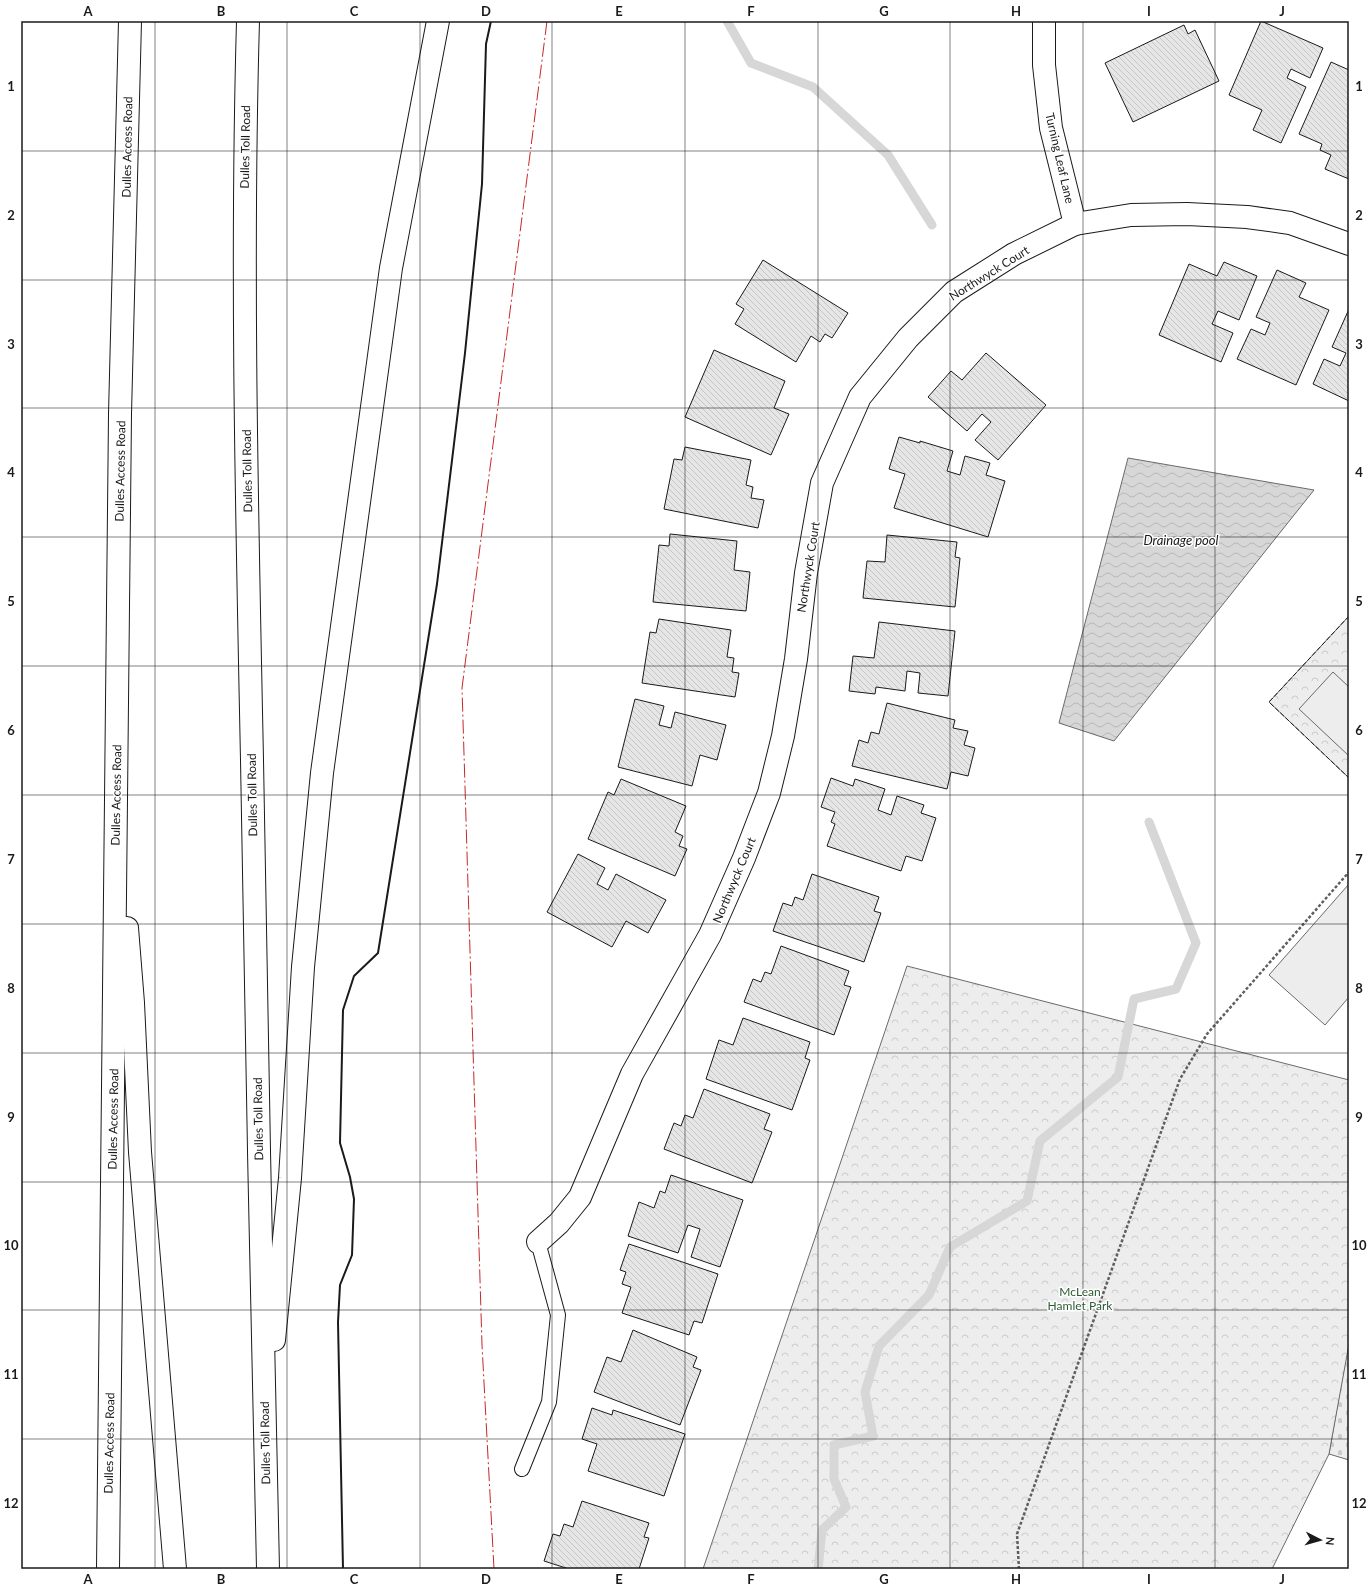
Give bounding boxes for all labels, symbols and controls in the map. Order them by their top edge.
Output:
text: A [82,3,93,19]
text: B [217,3,226,19]
text: C [350,3,359,19]
text: D [481,3,491,19]
text: E [615,3,623,19]
text: F [747,3,755,19]
text: G [879,3,889,19]
text: H [1011,3,1021,19]
text: I [1147,3,1151,19]
text: J [1279,3,1285,19]
text: 1 [7,78,15,94]
text: 1 [1355,78,1363,94]
street label: Dulles Access Road [119,96,135,198]
street label: Dulles Toll Road [237,105,253,189]
street label: Turning Leaf Lane [1042,111,1078,205]
text: 2 [7,207,15,223]
text: 2 [1355,207,1363,223]
street label: Northwyck Court [946,242,1032,304]
text: 3 [7,336,15,352]
text: 3 [1355,336,1363,352]
street label: Dulles Access Road [112,420,128,522]
street label: Dulles Toll Road [239,429,255,513]
text: 4 [7,464,15,480]
text: 4 [1355,464,1363,480]
street label: Northwyck Court [793,520,823,613]
water label: Drainage pool [1143,532,1219,548]
text: 5 [7,593,15,609]
text: 5 [1355,593,1363,609]
text: 6 [7,722,15,738]
text: 6 [1355,722,1363,738]
street label: Dulles Access Road [108,744,124,846]
street label: Dulles Toll Road [244,753,260,837]
street label: Northwyck Court [709,834,759,925]
text: 7 [7,851,15,867]
text: 7 [1355,851,1363,867]
text: 8 [7,980,15,996]
text: 8 [1355,980,1363,996]
street label: Dulles Access Road [105,1068,121,1170]
street label: Dulles Toll Road [250,1077,266,1161]
text: 9 [7,1109,15,1125]
text: 9 [1355,1109,1363,1125]
text: 10 [3,1237,19,1253]
text: 10 [1351,1237,1367,1253]
park label: McLean Hamlet Park [1048,1284,1113,1313]
text: 11 [3,1366,19,1382]
text: 11 [1351,1366,1367,1382]
street label: Dulles Access Road [101,1392,117,1494]
street label: Dulles Toll Road [257,1401,273,1485]
text: 12 [3,1495,19,1511]
text: 12 [1351,1495,1367,1511]
north arrow [1300,1520,1340,1560]
text: N [1324,1536,1337,1546]
text: A [82,1571,93,1587]
text: B [217,1571,226,1587]
text: C [350,1571,359,1587]
text: D [481,1571,491,1587]
text: E [615,1571,623,1587]
text: F [747,1571,755,1587]
text: G [879,1571,889,1587]
text: H [1011,1571,1021,1587]
text: I [1147,1571,1151,1587]
text: J [1279,1571,1285,1587]

